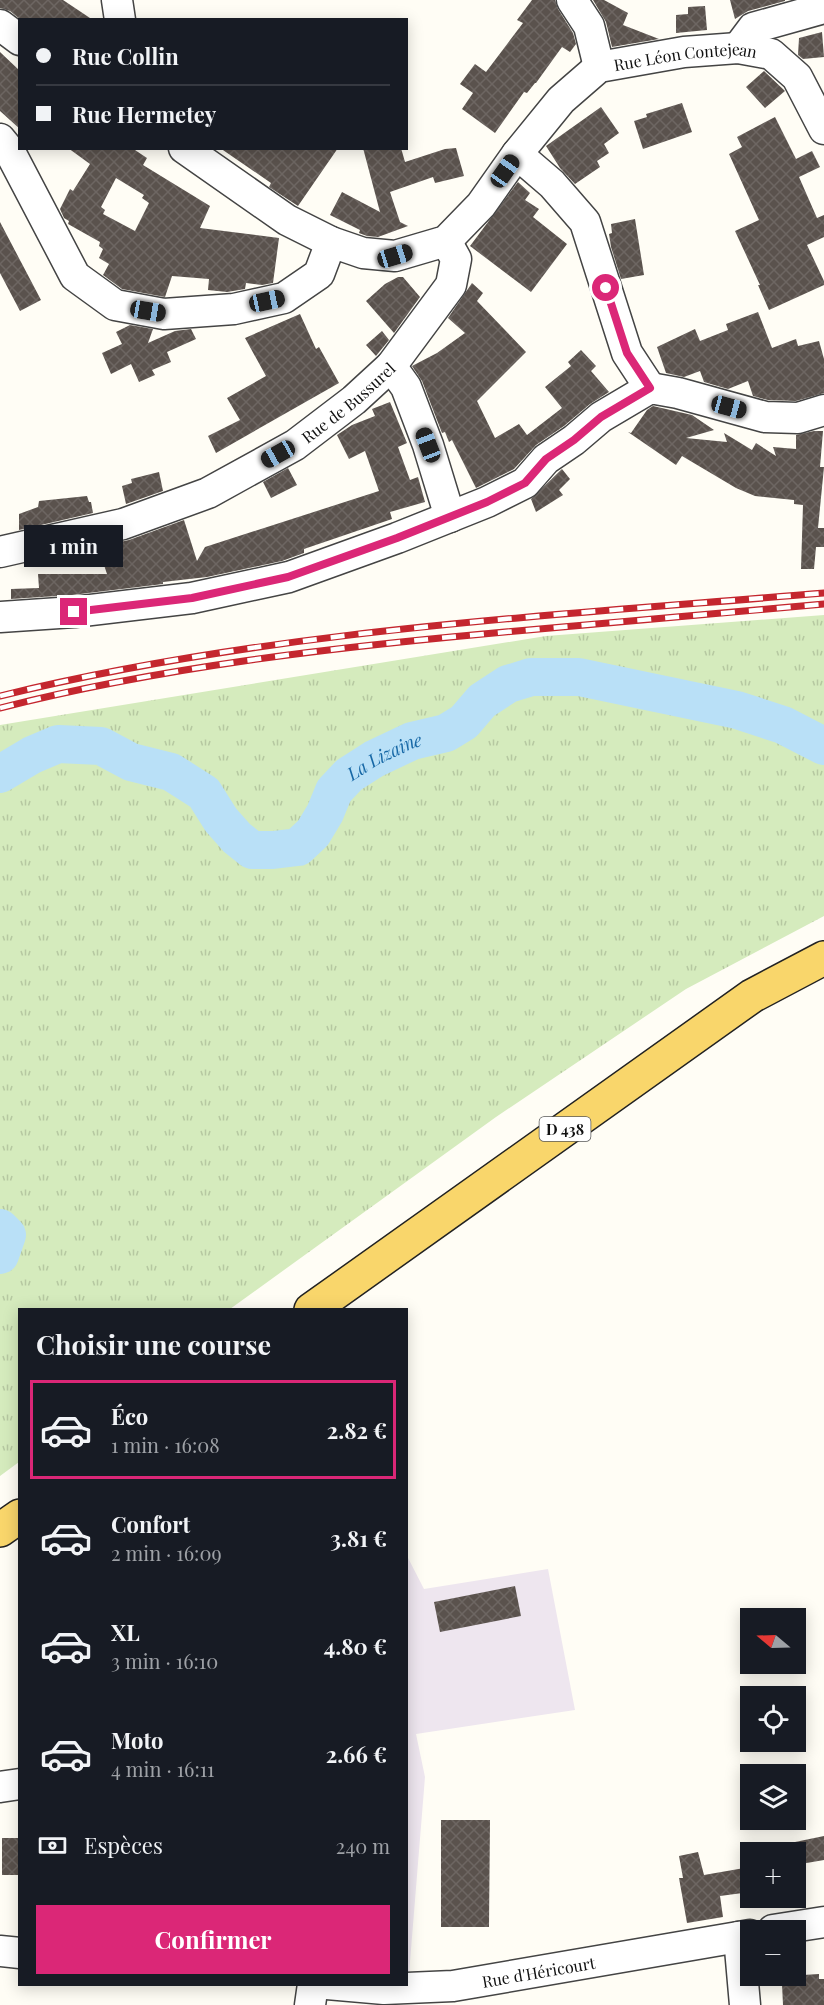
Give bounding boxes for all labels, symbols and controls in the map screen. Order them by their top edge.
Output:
street label: Rue Léon Contejean [612,37,759,75]
text: Rue Collin [72,41,179,71]
text: Rue Hermetey [72,99,216,129]
car [487,151,523,191]
car [375,242,415,270]
route start [592,274,619,301]
car [248,288,286,314]
car [129,299,167,323]
street label: Rue de Bussurel [297,357,399,447]
car [709,394,749,420]
car [413,425,443,465]
car [258,437,298,471]
callout: 1 min [25,525,124,567]
text: 1 min [49,532,98,559]
route end [60,598,87,625]
water label: La Lizaine [341,727,424,786]
road number: D 438 [540,1117,590,1141]
text: Choisir une course [36,1326,271,1362]
text: Éco [111,1401,148,1431]
icon: car [39,1403,93,1457]
text: 2.82 € [327,1415,387,1445]
text: 1 min · 16:08 [111,1431,220,1458]
text: Confort [111,1509,190,1539]
icon: car [39,1511,93,1565]
text: 3.81 € [330,1523,387,1553]
text: 2 min · 16:09 [111,1539,222,1566]
north arrow [740,1608,806,1674]
map controls [740,1608,806,1986]
text: XL [111,1617,140,1647]
icon: car [39,1619,93,1673]
text: 4.80 € [324,1631,387,1661]
text: 3 min · 16:10 [111,1647,218,1674]
button: locate [740,1686,806,1752]
text: Moto [111,1725,164,1755]
icon: car [39,1727,93,1781]
text: 2.66 € [326,1739,387,1769]
text: 4 min · 16:11 [111,1755,215,1782]
button: layers [740,1764,806,1830]
icon: cash [36,1829,69,1862]
text: Espèces [84,1830,163,1860]
text: 240 m [336,1832,390,1859]
button: + [740,1842,806,1908]
button: Confirmer [36,1905,390,1974]
button: − [740,1920,806,1986]
street label: Rue d'Héricourt [480,1951,597,1991]

